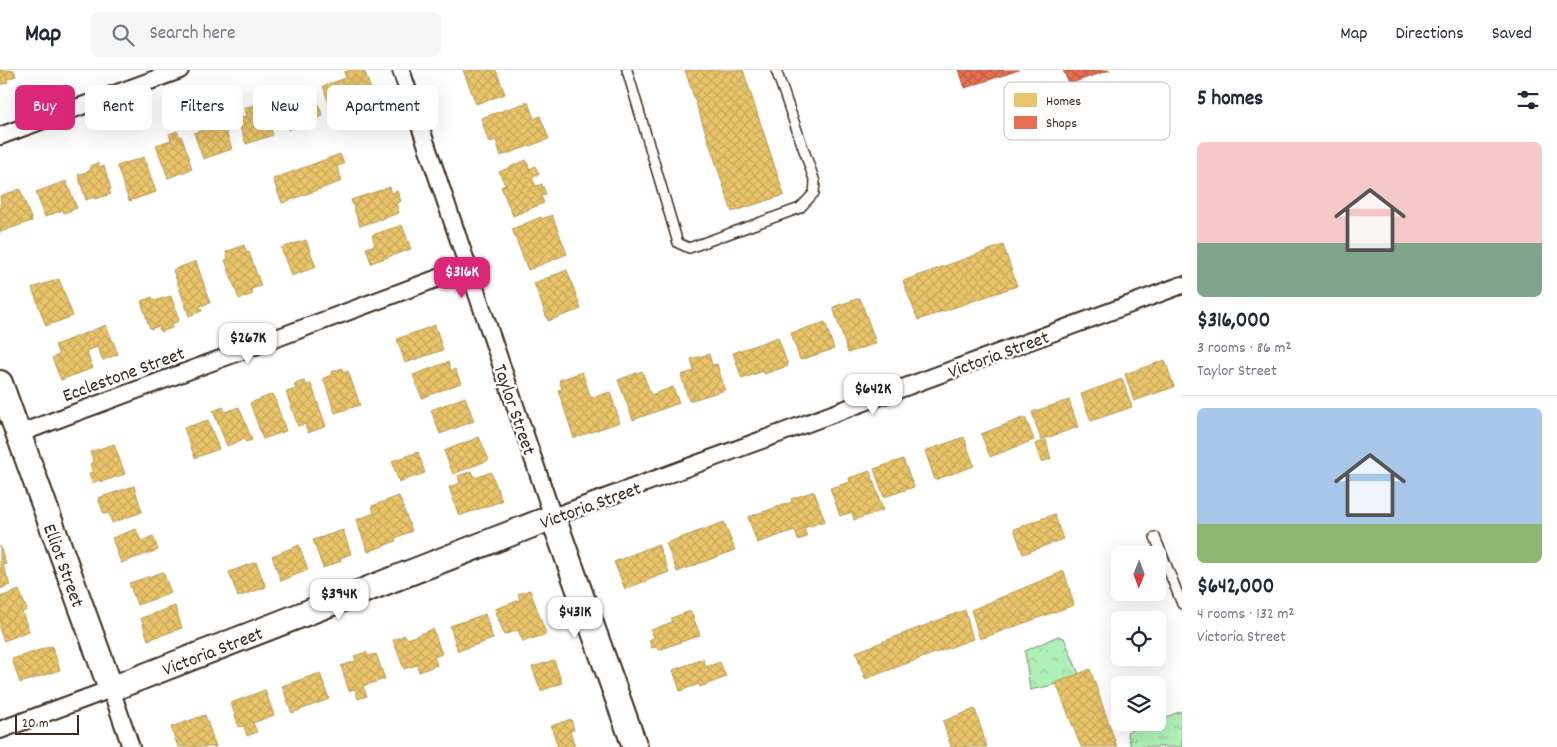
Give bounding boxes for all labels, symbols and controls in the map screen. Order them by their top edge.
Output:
search box [91,12,441,57]
text: Map [25,18,61,52]
icon: search [109,21,137,49]
text: Search here [149,21,235,48]
text: Map [1340,22,1367,47]
text: Directions [1395,22,1464,47]
text: Saved [1492,22,1532,47]
legend [1004,82,1170,140]
chip: Buy [15,85,75,130]
chip: Rent [85,85,152,130]
chip: Filters [162,85,243,130]
chip: New [253,85,317,130]
chip: Apartment [327,85,438,130]
text: 5 homes [1197,85,1263,115]
icon: filters [1514,86,1542,114]
text: Homes [1046,92,1081,112]
text: Shops [1046,114,1077,134]
icon: home [1325,175,1415,265]
pin: $316K [427,256,497,299]
text: $316K [445,261,479,284]
text: $316,000 [1197,307,1270,337]
pin: $267K [213,322,283,365]
street label: Victoria Street [945,326,1053,387]
text: $267K [230,327,266,350]
text: 3 rooms · 86 m² [1197,337,1291,360]
street label: Ecclestone Street [59,342,189,411]
text: Taylor Street [1197,360,1277,383]
street label: Taylor Street [484,361,541,459]
pin: $642K [838,374,908,416]
text: $642K [855,378,891,401]
icon: home [1325,440,1415,530]
street label: Victoria Street [537,477,645,538]
street label: Elliot Street [34,521,89,612]
north arrow [1111,546,1166,601]
map controls [1111,546,1166,731]
text: $642,000 [1197,573,1274,603]
pin: $394K [304,578,374,621]
text: $394K [321,583,357,606]
pin: $431K [540,596,610,639]
text: $431K [559,601,591,624]
text: 4 rooms · 132 m² [1197,603,1294,626]
button: locate [1111,611,1166,666]
street label: Victoria Street [159,622,267,685]
text: Victoria Street [1197,626,1286,649]
button: layers [1111,676,1166,731]
scale bar [15,712,79,735]
text: 20 m [22,714,49,734]

